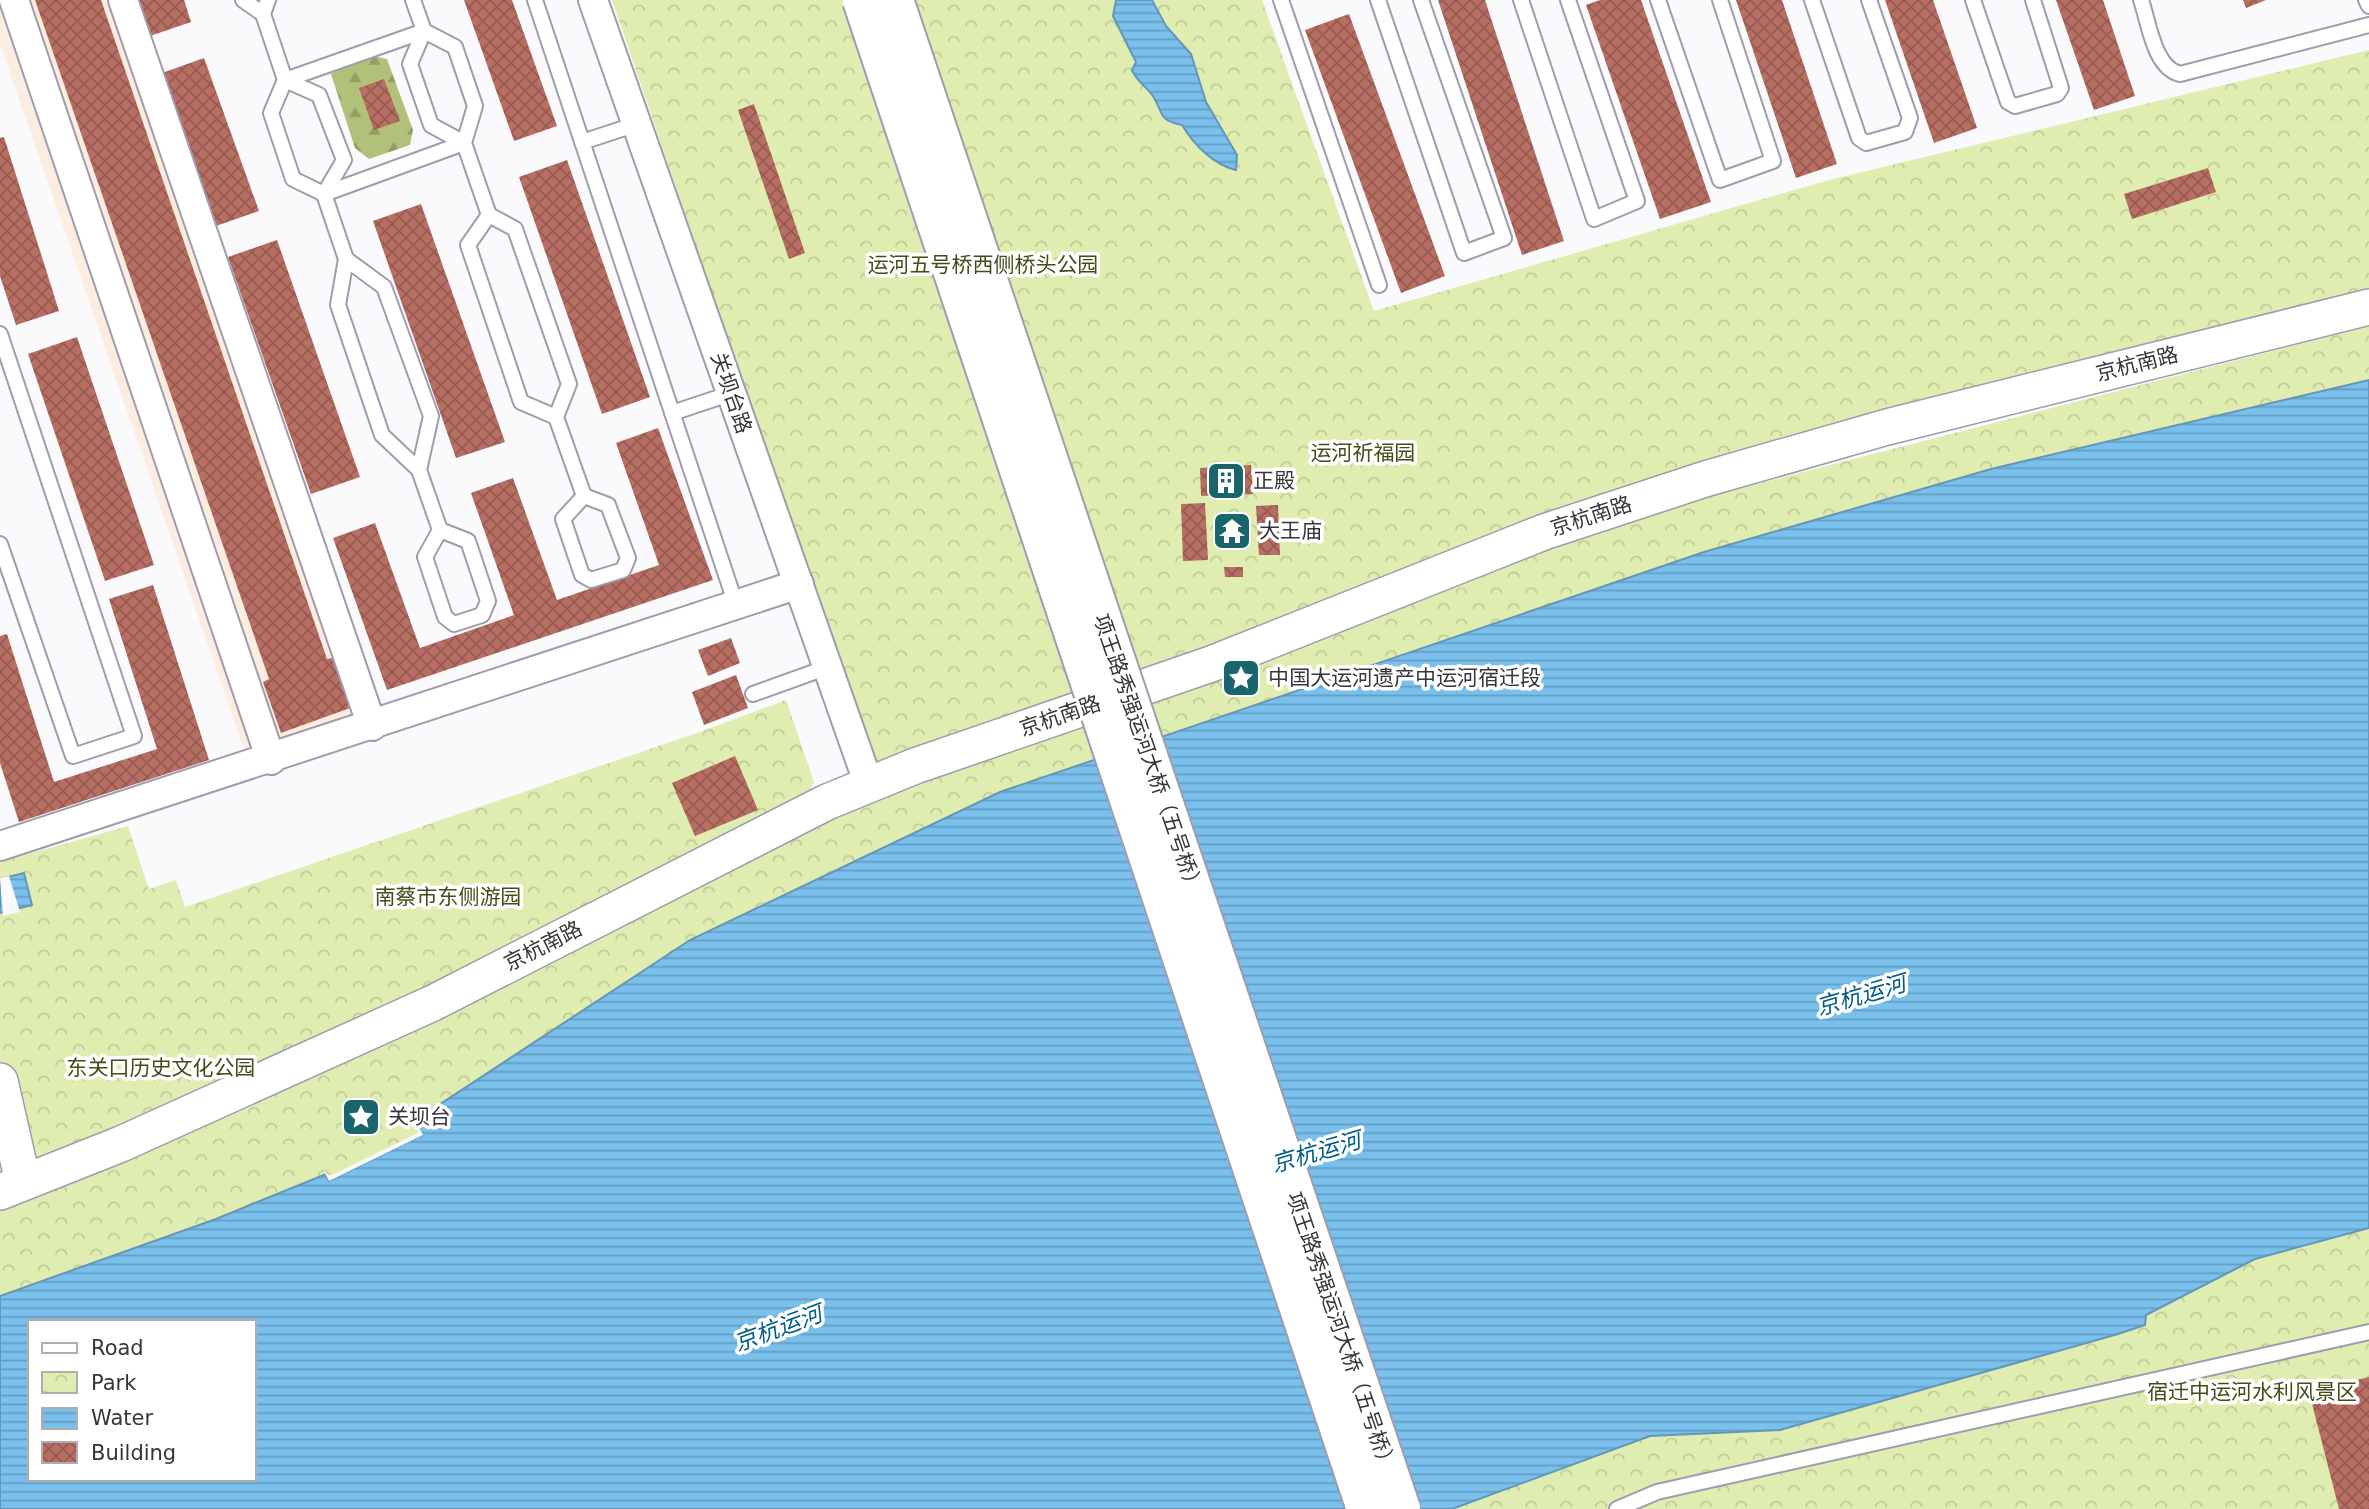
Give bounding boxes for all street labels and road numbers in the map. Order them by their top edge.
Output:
street label: 京杭南路 [2093,342,2181,386]
street label: 关坝台路 [706,349,756,437]
street label: 京杭南路 [1547,492,1635,540]
street label: 项王路秀强运河大桥（五号桥） [1089,611,1207,897]
street label: 京杭南路 [1016,691,1104,741]
street label: 京杭南路 [500,916,586,976]
street label: 项王路秀强运河大桥（五号桥） [1282,1189,1400,1475]

